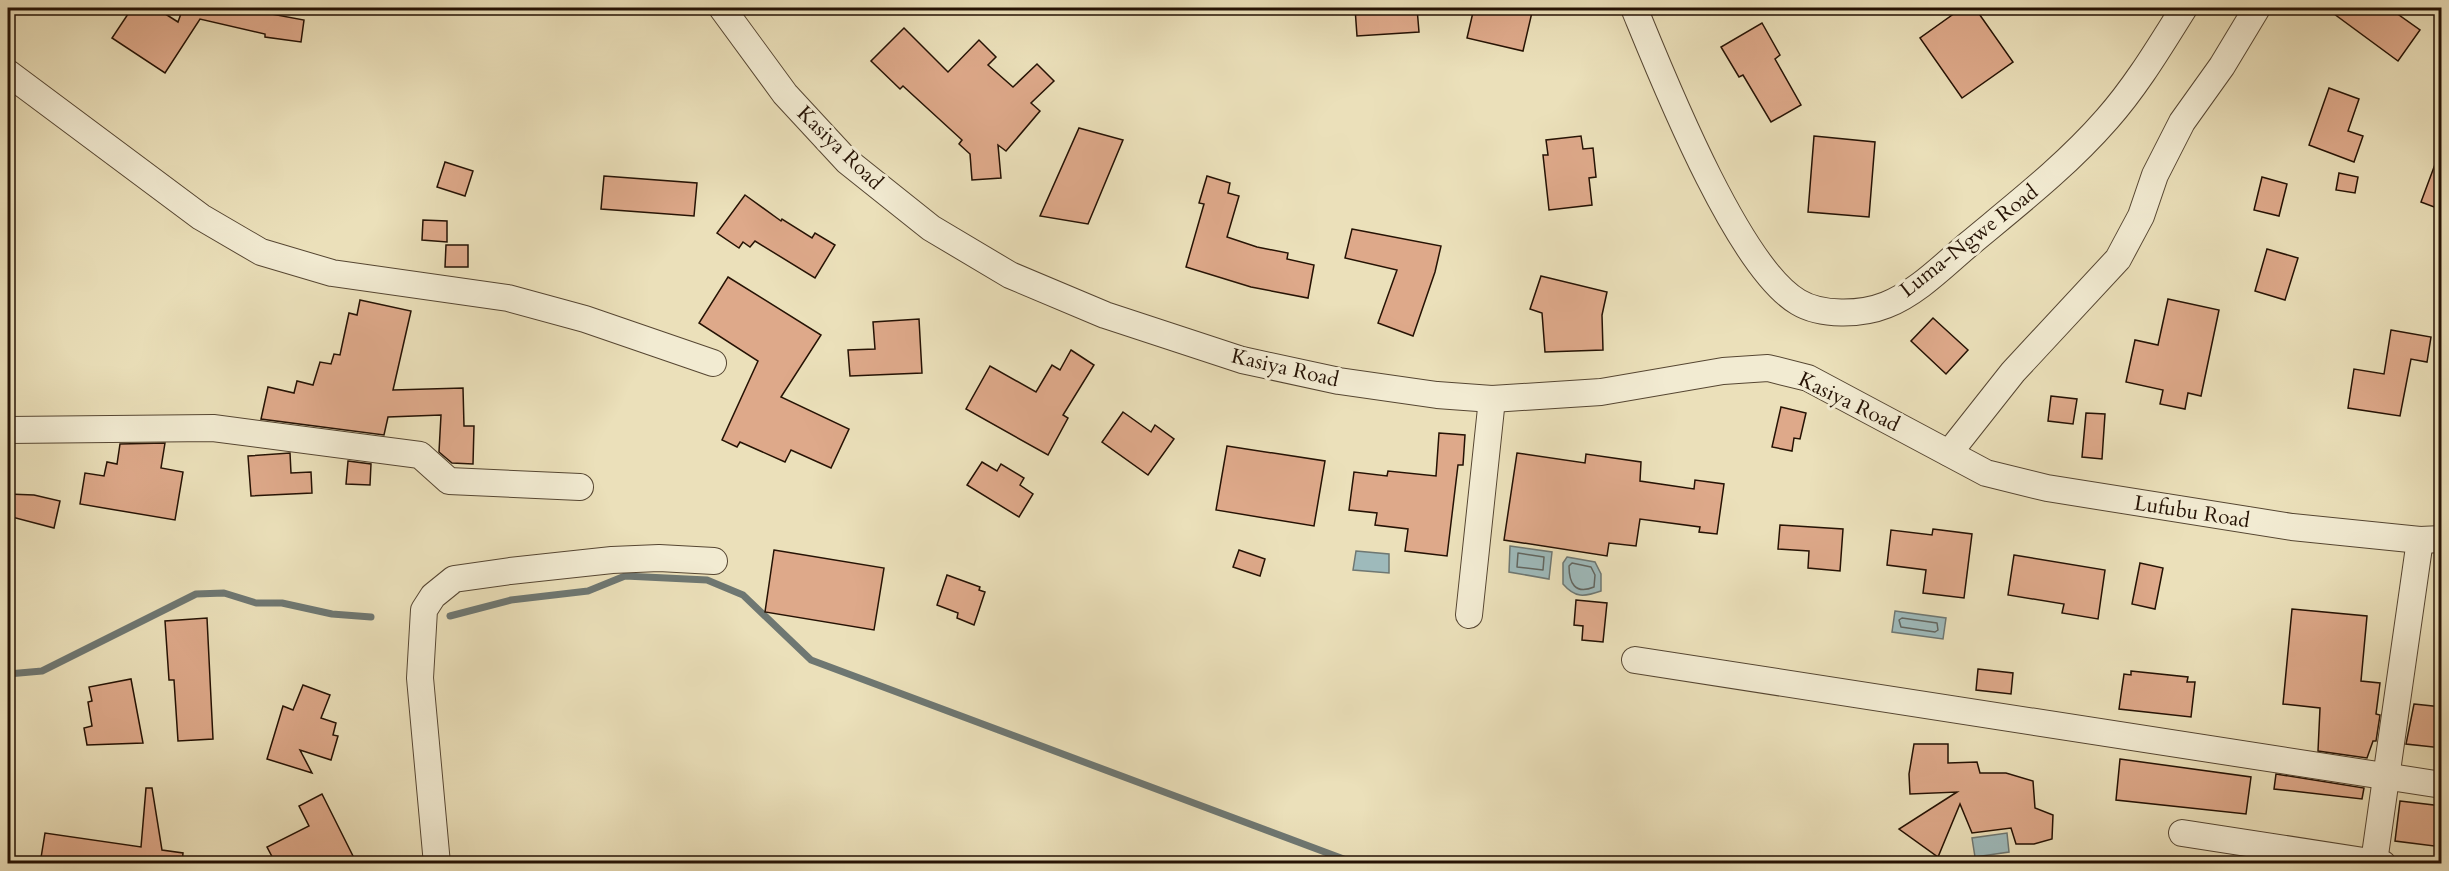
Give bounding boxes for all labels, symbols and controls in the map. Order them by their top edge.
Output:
street label: Kasiya Road [791,100,889,196]
street label: Luma-Ngwe Road [1894,178,2044,304]
street label: Kasiya Road [1228,342,1342,394]
street label: Kasiya Road [1793,365,1905,439]
street label: Lufubu Road [2132,489,2252,535]

